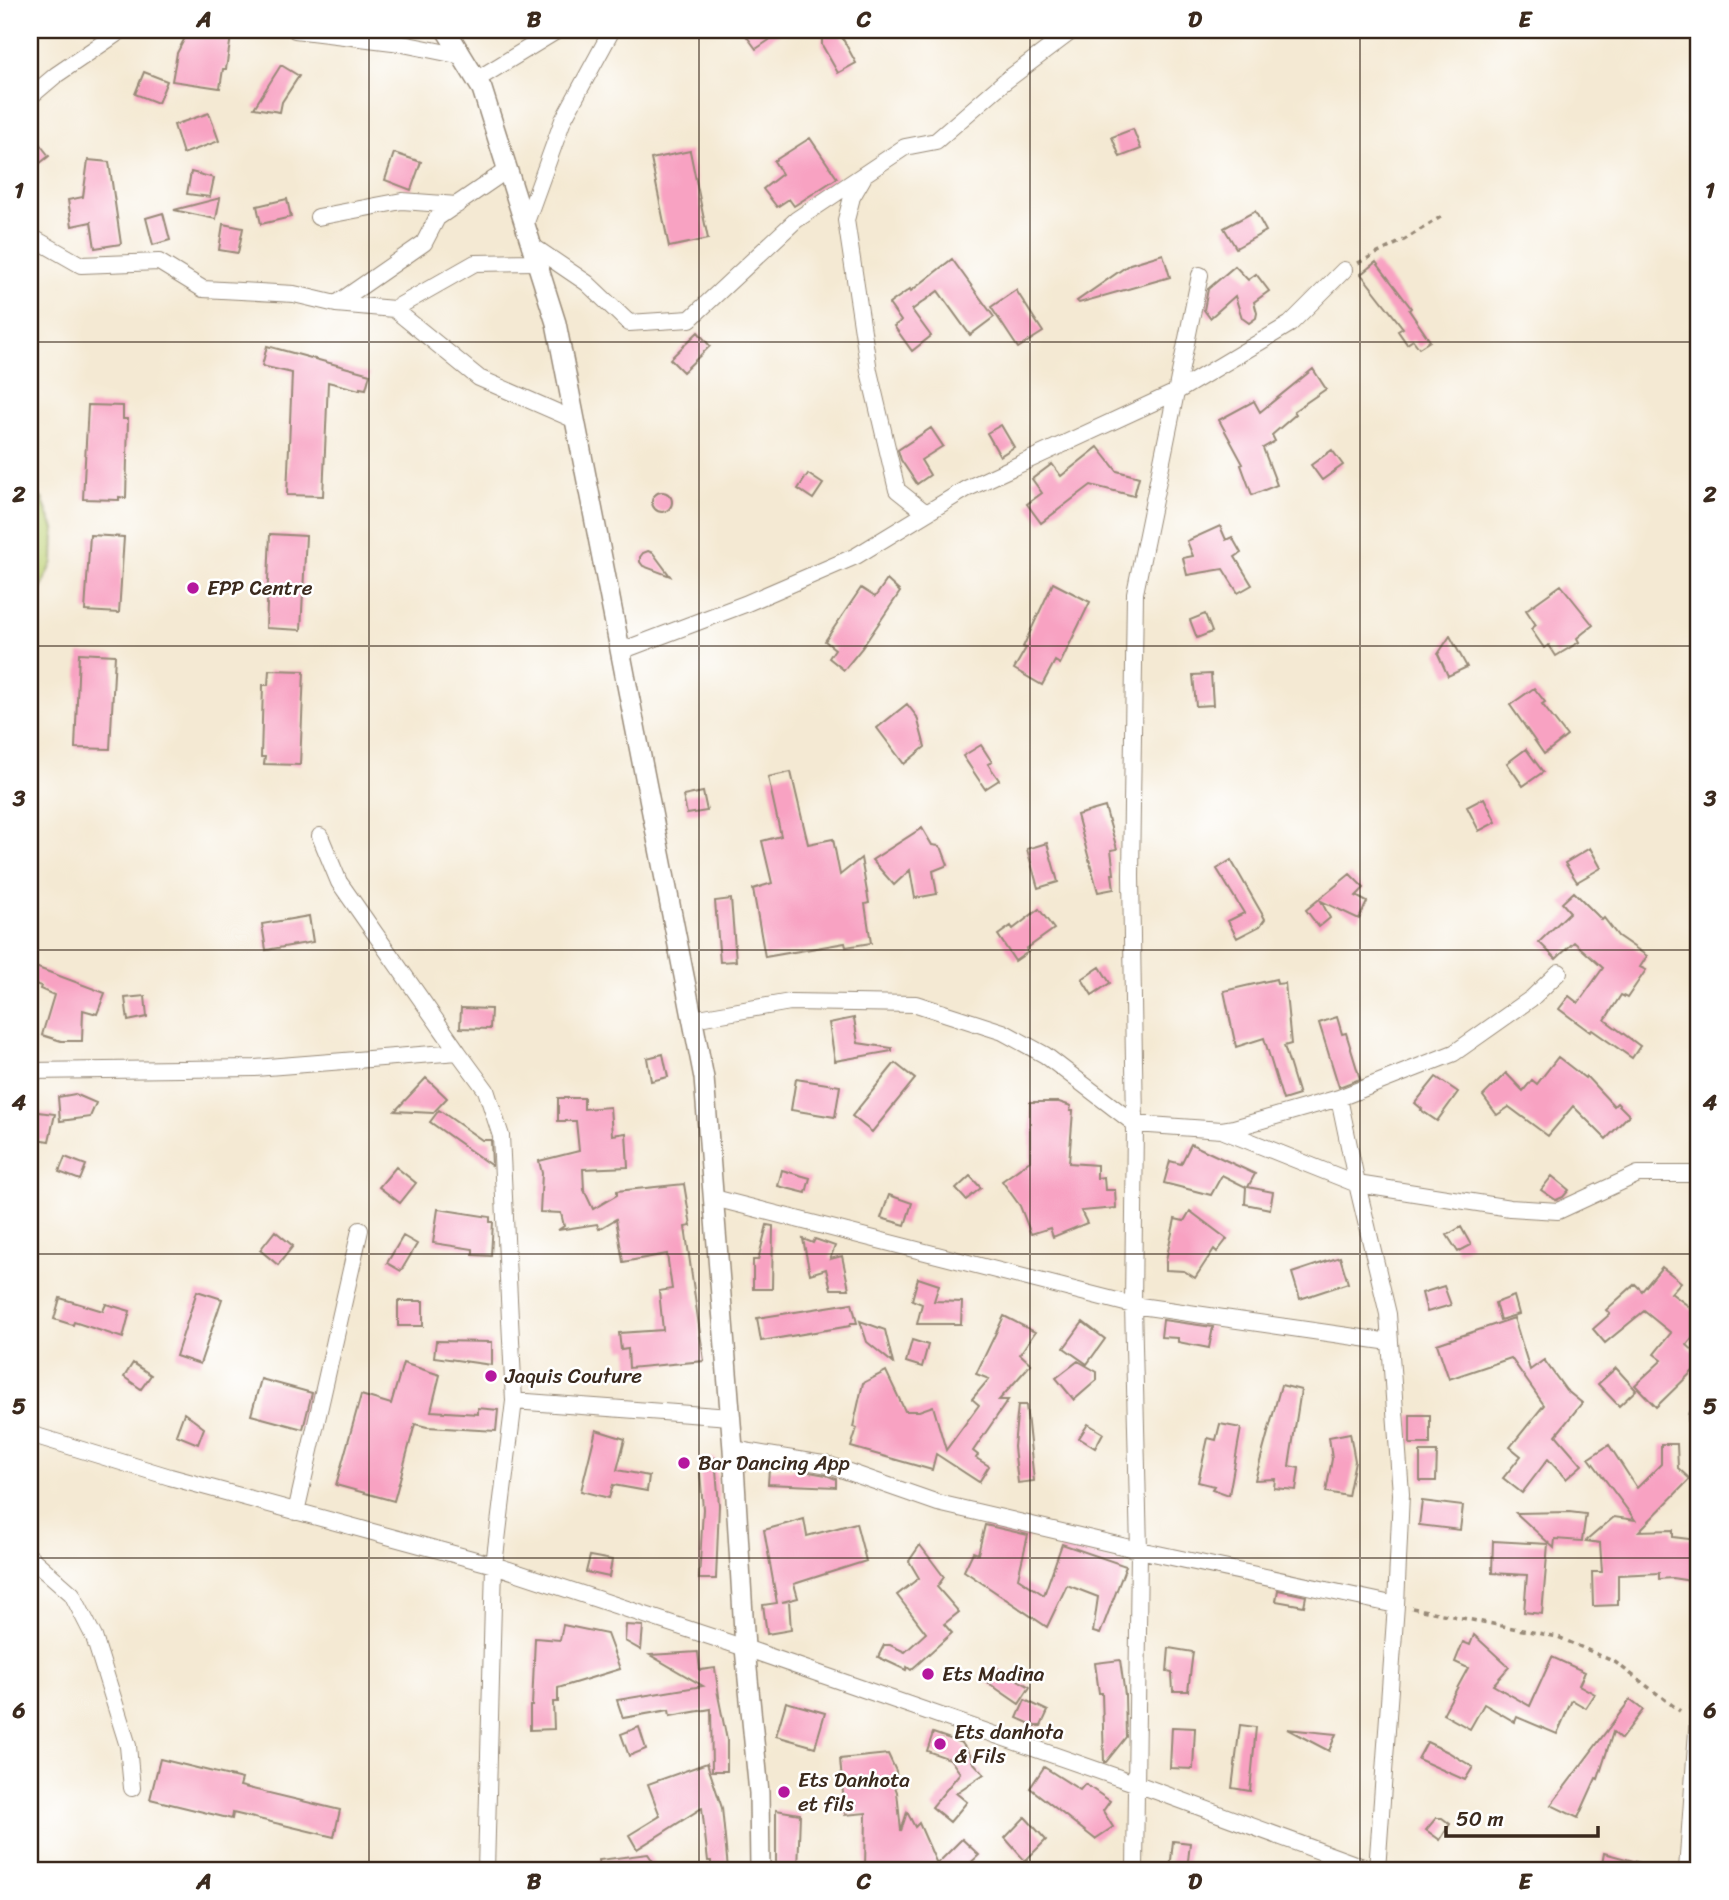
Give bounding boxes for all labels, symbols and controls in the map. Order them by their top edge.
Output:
text: A [195,0,212,40]
text: B [527,0,542,40]
text: C [856,0,872,40]
text: D [1188,0,1203,40]
text: E [1519,0,1534,40]
text: 1 [14,170,24,211]
text: 1 [1705,170,1715,211]
text: 2 [11,474,26,515]
text: 2 [1702,474,1717,515]
place label: EPP Centre [207,569,313,607]
marker: EPP Centre [185,580,201,596]
text: 3 [12,778,26,819]
text: 3 [1703,778,1717,819]
text: 4 [11,1082,27,1123]
text: 4 [1702,1082,1718,1123]
place label: Jaquis Couture [504,1357,642,1395]
marker: Jaquis Couture [483,1368,499,1384]
text: 5 [12,1386,26,1427]
text: 5 [1703,1386,1717,1427]
place label: Bar Dancing App [698,1444,850,1482]
marker: Bar Dancing App [676,1455,692,1471]
place label: Ets Madina [942,1655,1045,1693]
marker: Ets Madina [920,1666,936,1682]
text: 6 [11,1690,26,1731]
text: 6 [1702,1690,1717,1731]
place label: Ets danhota & Fils [954,1713,1064,1775]
marker: Ets danhota & Fils [932,1736,948,1752]
place label: Ets Danhota et fils [798,1761,910,1823]
marker: Ets Danhota et fils [776,1784,792,1800]
scale bar [1446,1795,1598,1839]
text: 50 m [1456,1800,1504,1838]
text: A [195,1861,212,1900]
text: B [527,1861,542,1900]
text: C [856,1861,872,1900]
text: D [1188,1861,1203,1900]
text: E [1519,1861,1534,1900]

